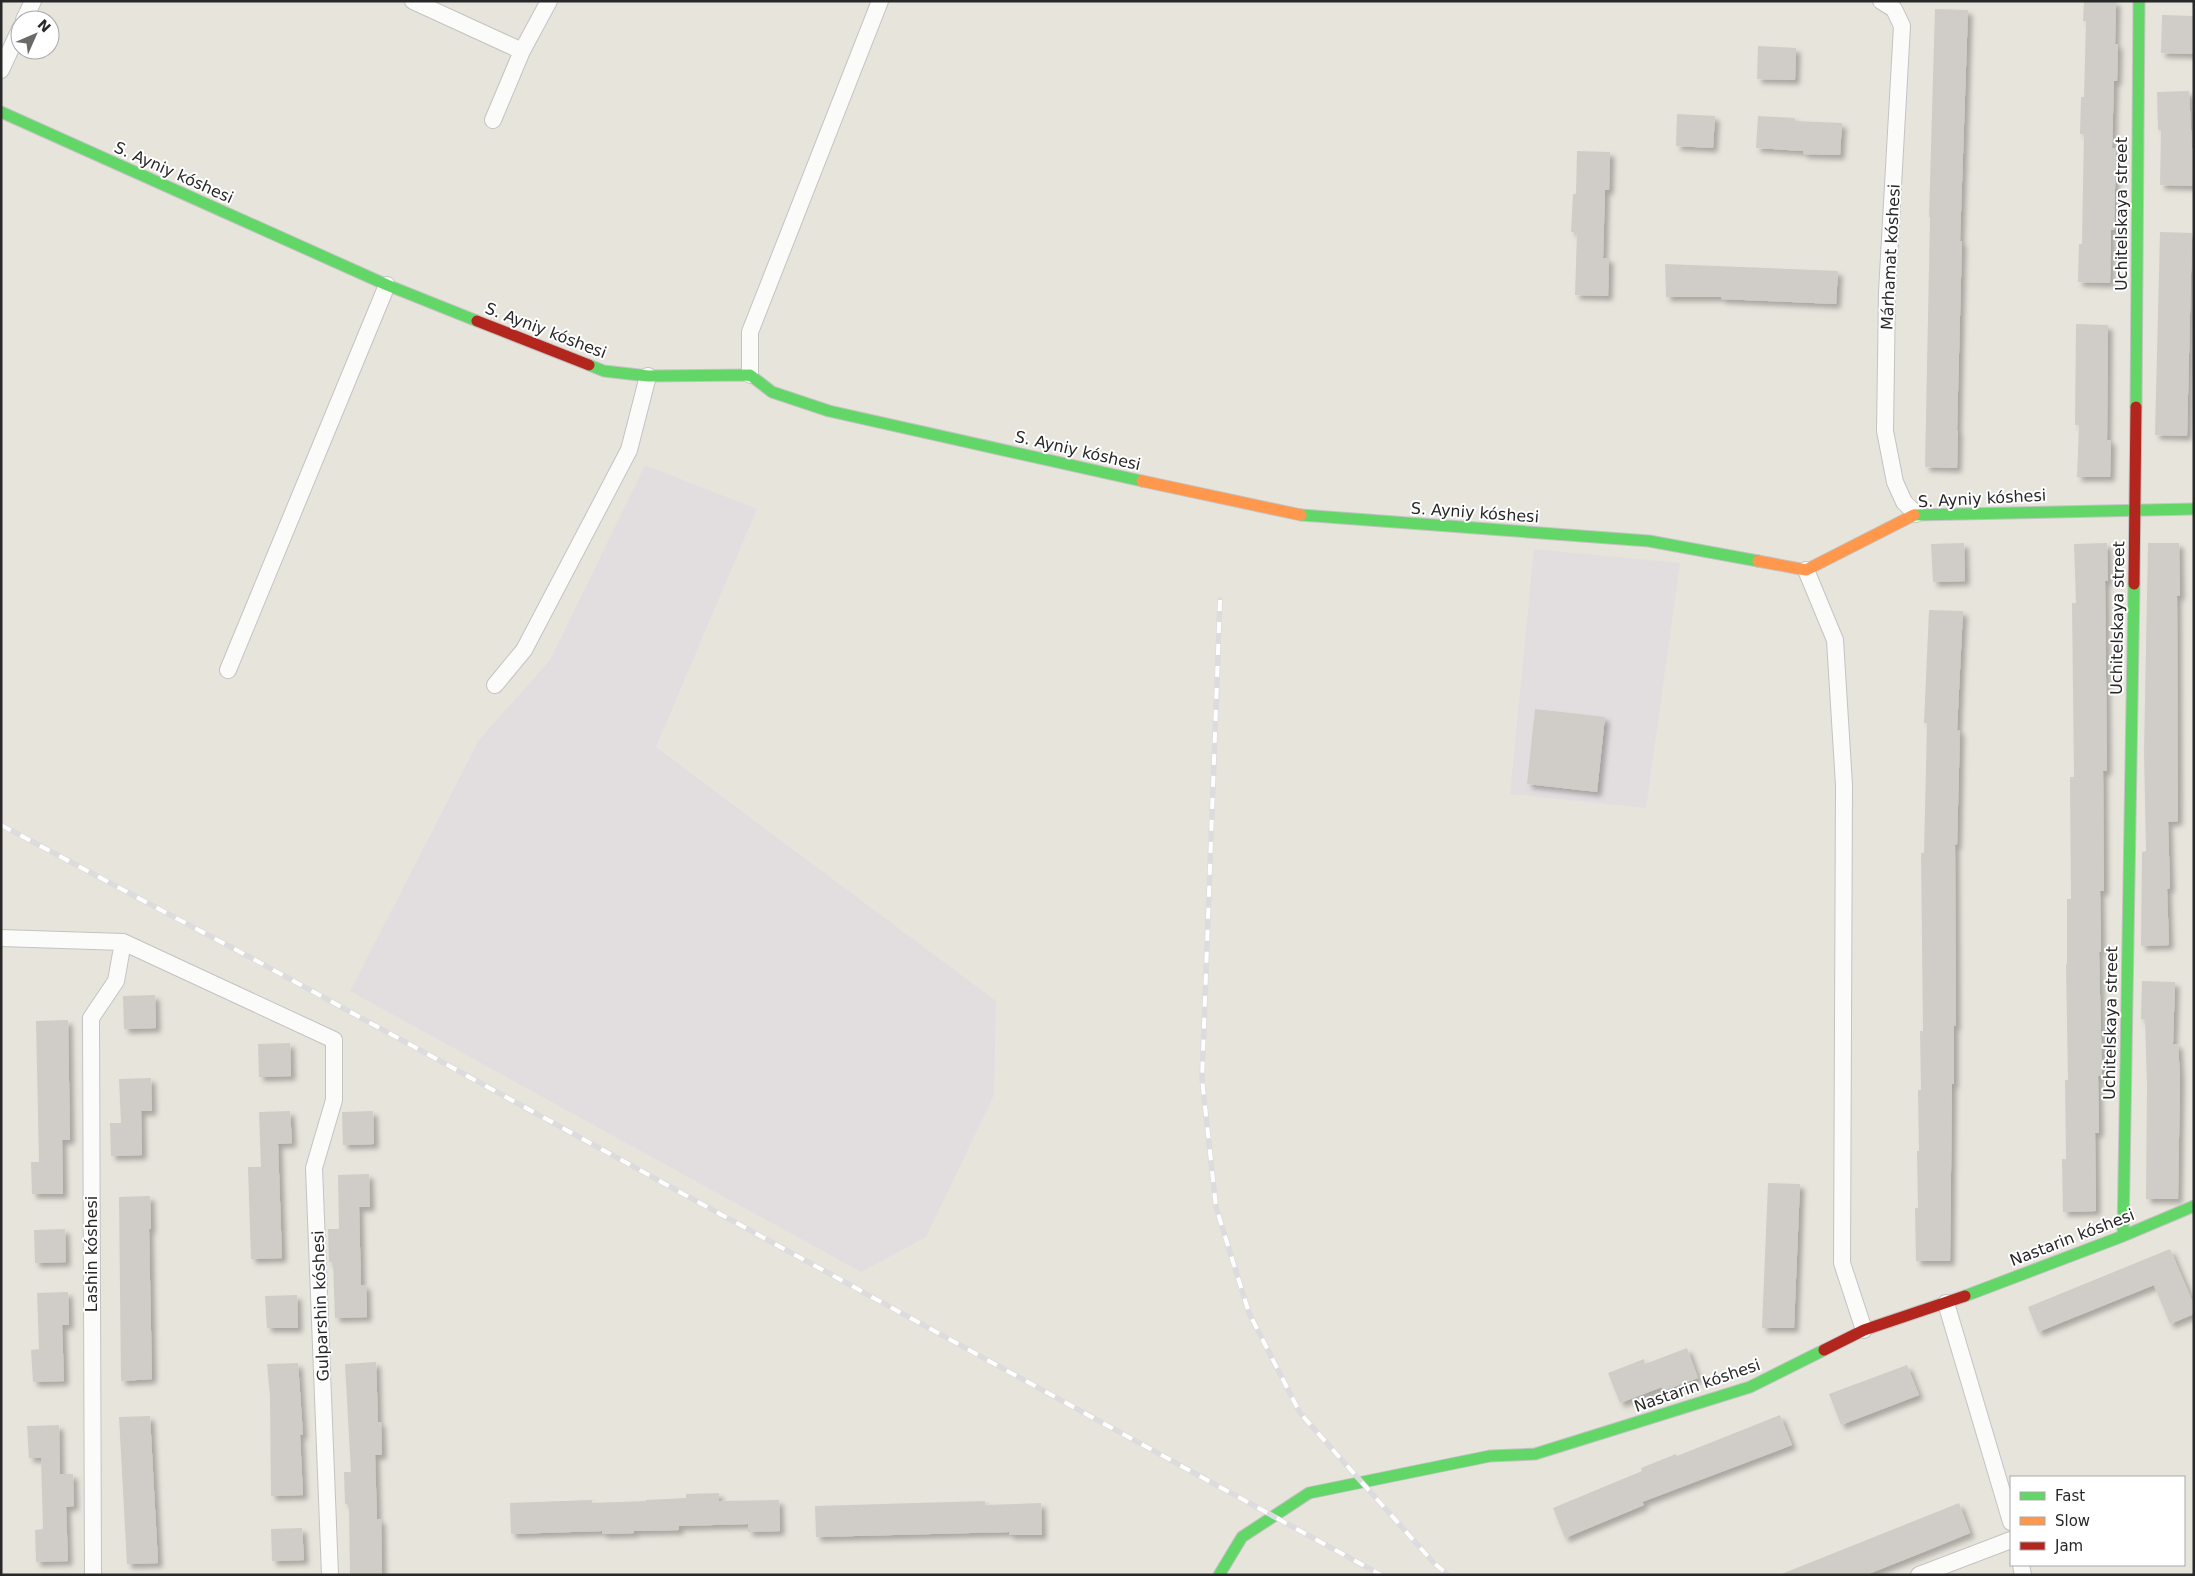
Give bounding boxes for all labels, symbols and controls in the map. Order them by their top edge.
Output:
north arrow [10,10,60,60]
text: N [34,16,54,36]
street label: Uchitelskaya street [2112,137,2131,291]
street label: S. Ayniy kóshesi [111,138,236,207]
street label: Márhamat kóshesi [1877,184,1904,331]
street label: S. Ayniy kóshesi [482,299,609,362]
street label: S. Ayniy kóshesi [1013,427,1143,474]
street label: S. Ayniy kóshesi [1917,486,2047,511]
street label: S. Ayniy kóshesi [1410,499,1540,526]
street label: Uchitelskaya street [2107,541,2128,695]
street label: Uchitelskaya street [2100,946,2121,1100]
street label: Lashin kóshesi [82,1196,101,1312]
street label: Nastarin kóshesi [2007,1205,2137,1270]
street label: Gulparshin kóshesi [308,1230,333,1382]
street label: Nastarin kóshesi [1632,1355,1763,1416]
legend [2010,1476,2185,1566]
text: Fast [2055,1487,2085,1505]
text: Slow [2055,1512,2090,1530]
text: Jam [2054,1537,2083,1555]

